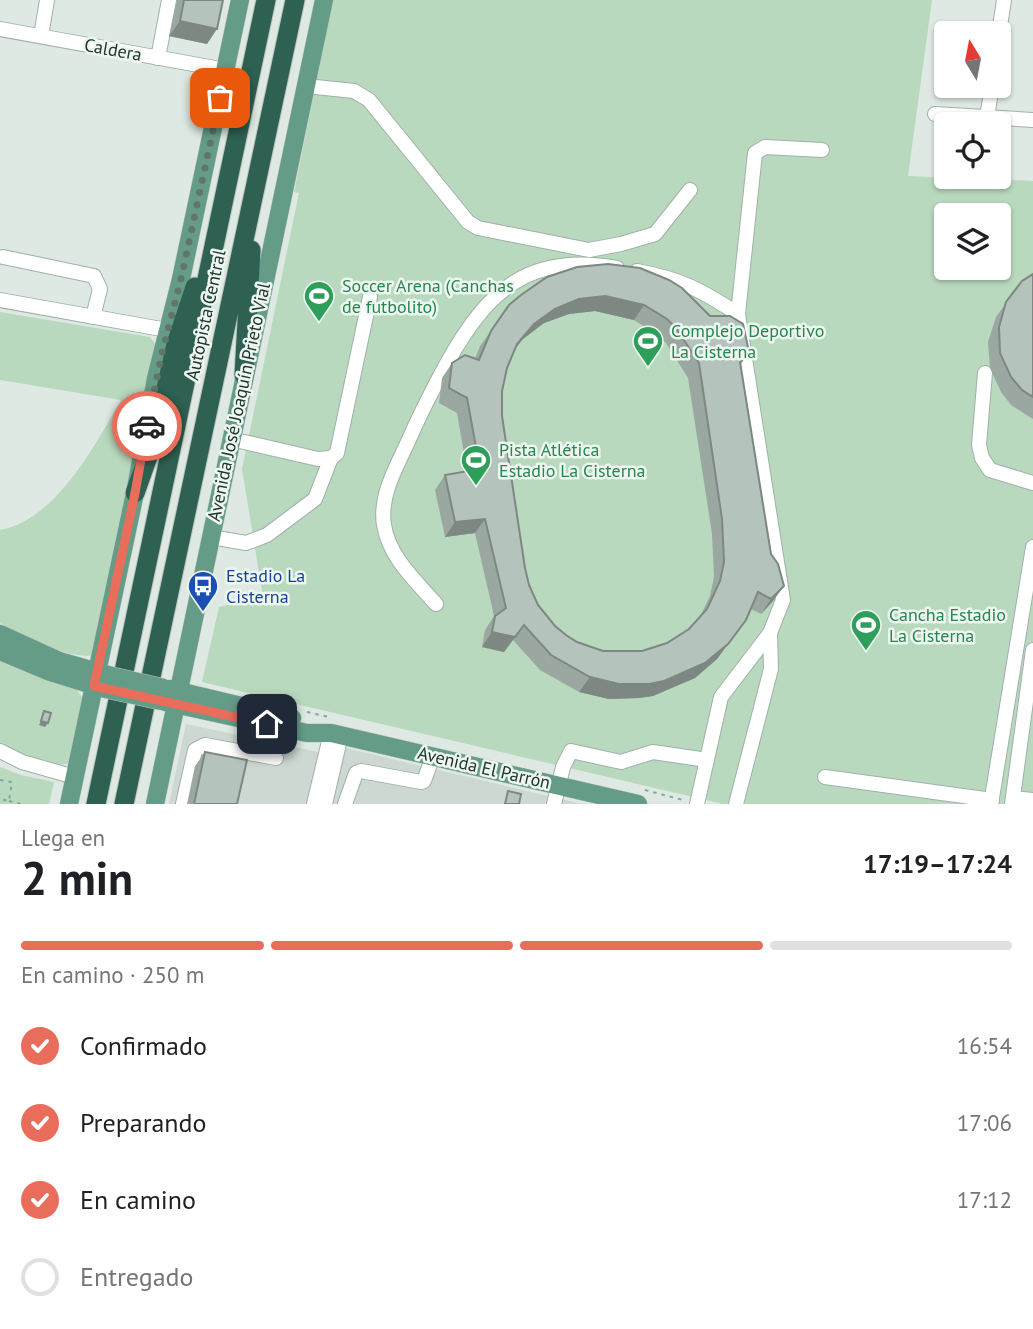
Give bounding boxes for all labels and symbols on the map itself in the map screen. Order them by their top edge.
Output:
north arrow [934,21,1012,98]
street label: Caldera [83,33,144,66]
pin [190,68,250,128]
street label: Autopista Central [180,247,231,382]
place label: Soccer Arena (Canchas de futbolito) [342,274,514,318]
sports icon: Soccer Arena (Canchas de futbolito) [302,279,336,323]
street label: Avenida José Joaquín Prieto Vial [202,280,275,523]
place label: Complejo Deportivo La Cisterna [671,319,824,363]
sports icon: Complejo Deportivo La Cisterna [631,324,665,368]
courier [112,391,182,461]
place label: Pista Atlética Estadio La Cisterna [499,438,646,482]
sports icon: Pista Atlética Estadio La Cisterna [459,443,493,487]
place label: Estadio La Cisterna [226,564,305,608]
bus stop icon: Estadio La Cisterna [186,569,220,613]
place label: Cancha Estadio La Cisterna [889,603,1006,647]
sports icon: Cancha Estadio La Cisterna [849,608,883,652]
pin [237,694,297,754]
street label: Avenida El Parrón [416,741,553,794]

